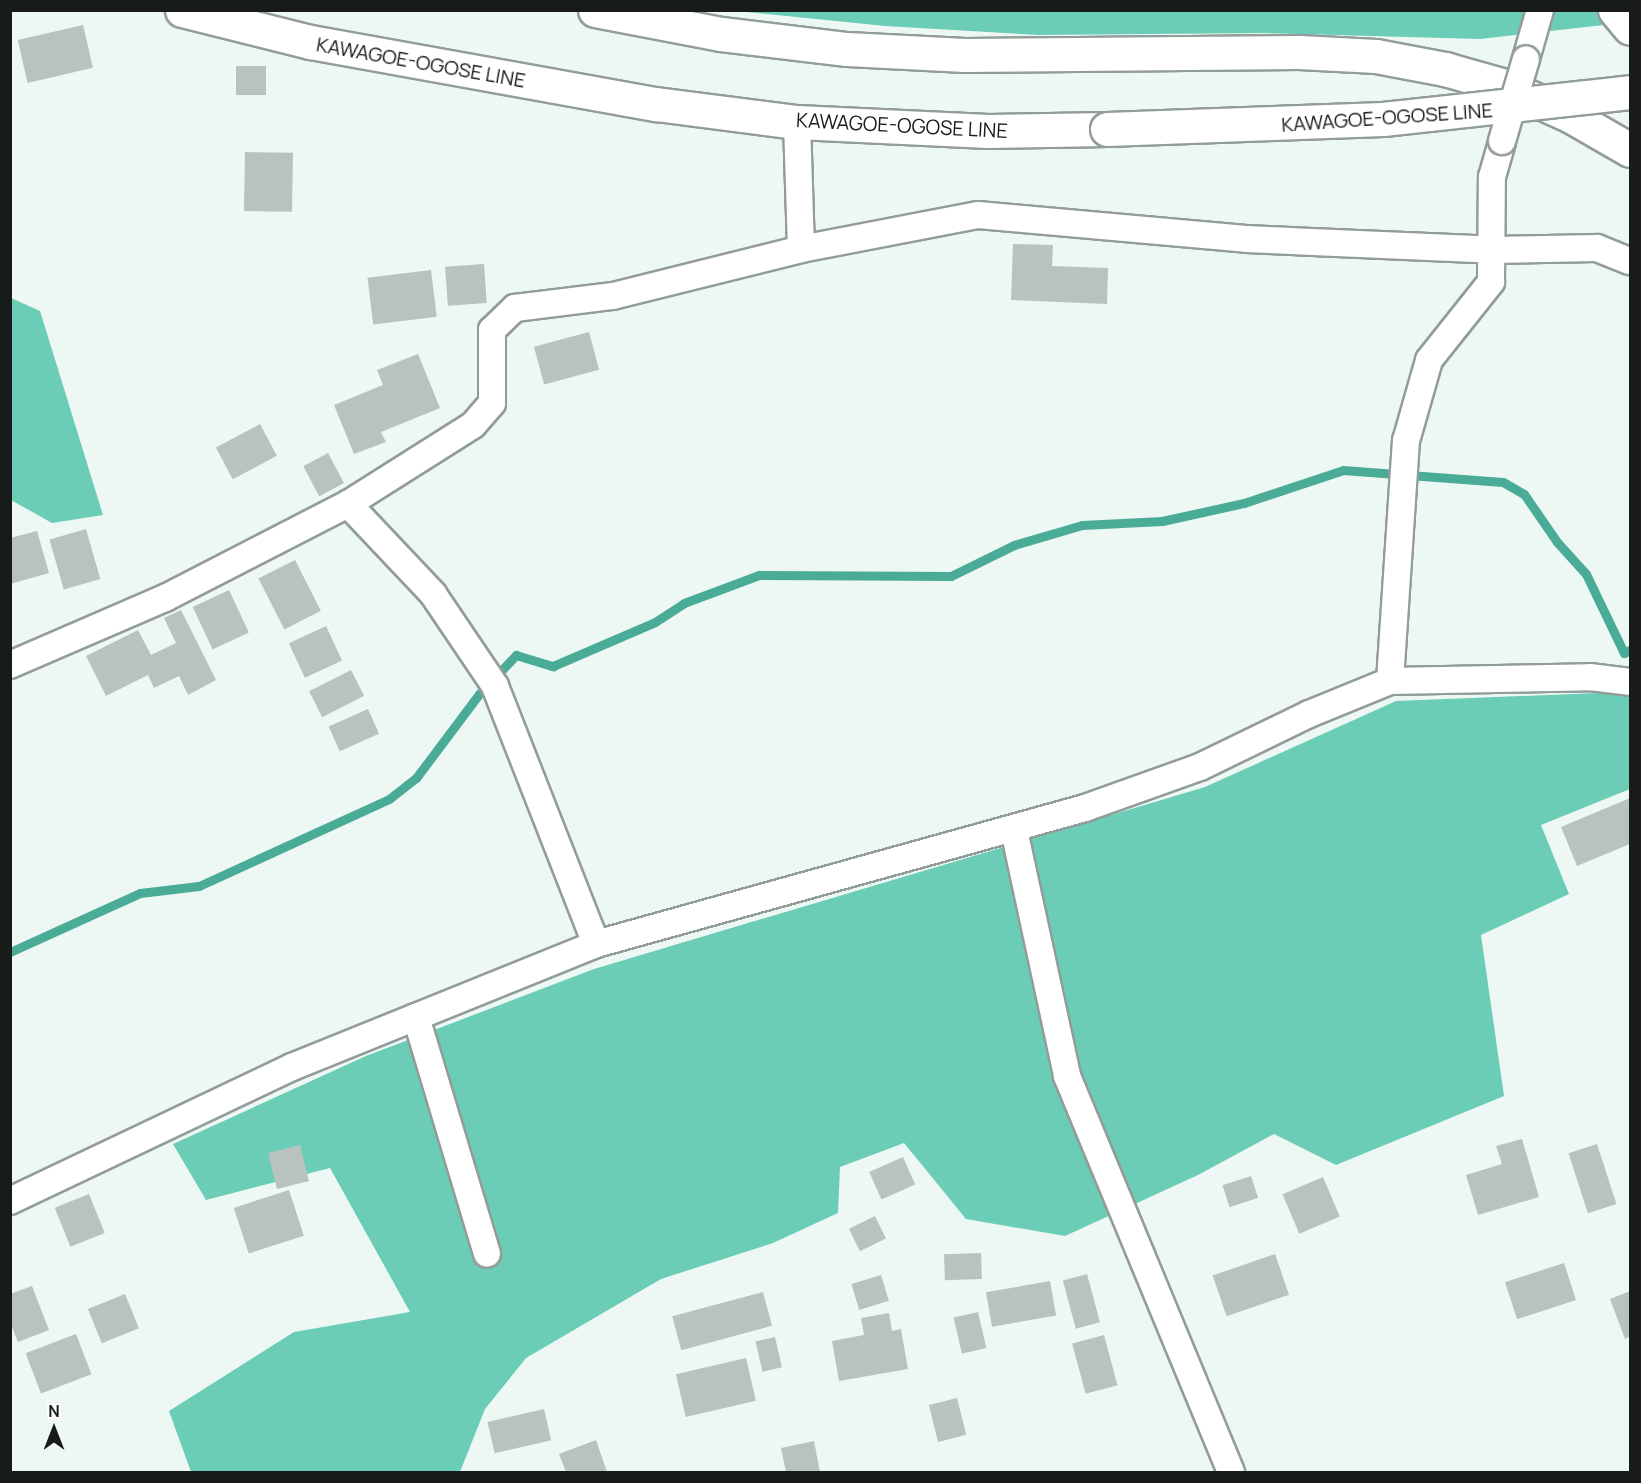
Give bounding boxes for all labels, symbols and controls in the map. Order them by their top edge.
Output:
street label: KAWAGOE-OGOSE LINE [315,32,527,92]
street label: KAWAGOE-OGOSE LINE [1281,98,1493,136]
street label: KAWAGOE-OGOSE LINE [796,107,1008,143]
north arrow [24,1399,84,1459]
text: N [48,1400,60,1422]

